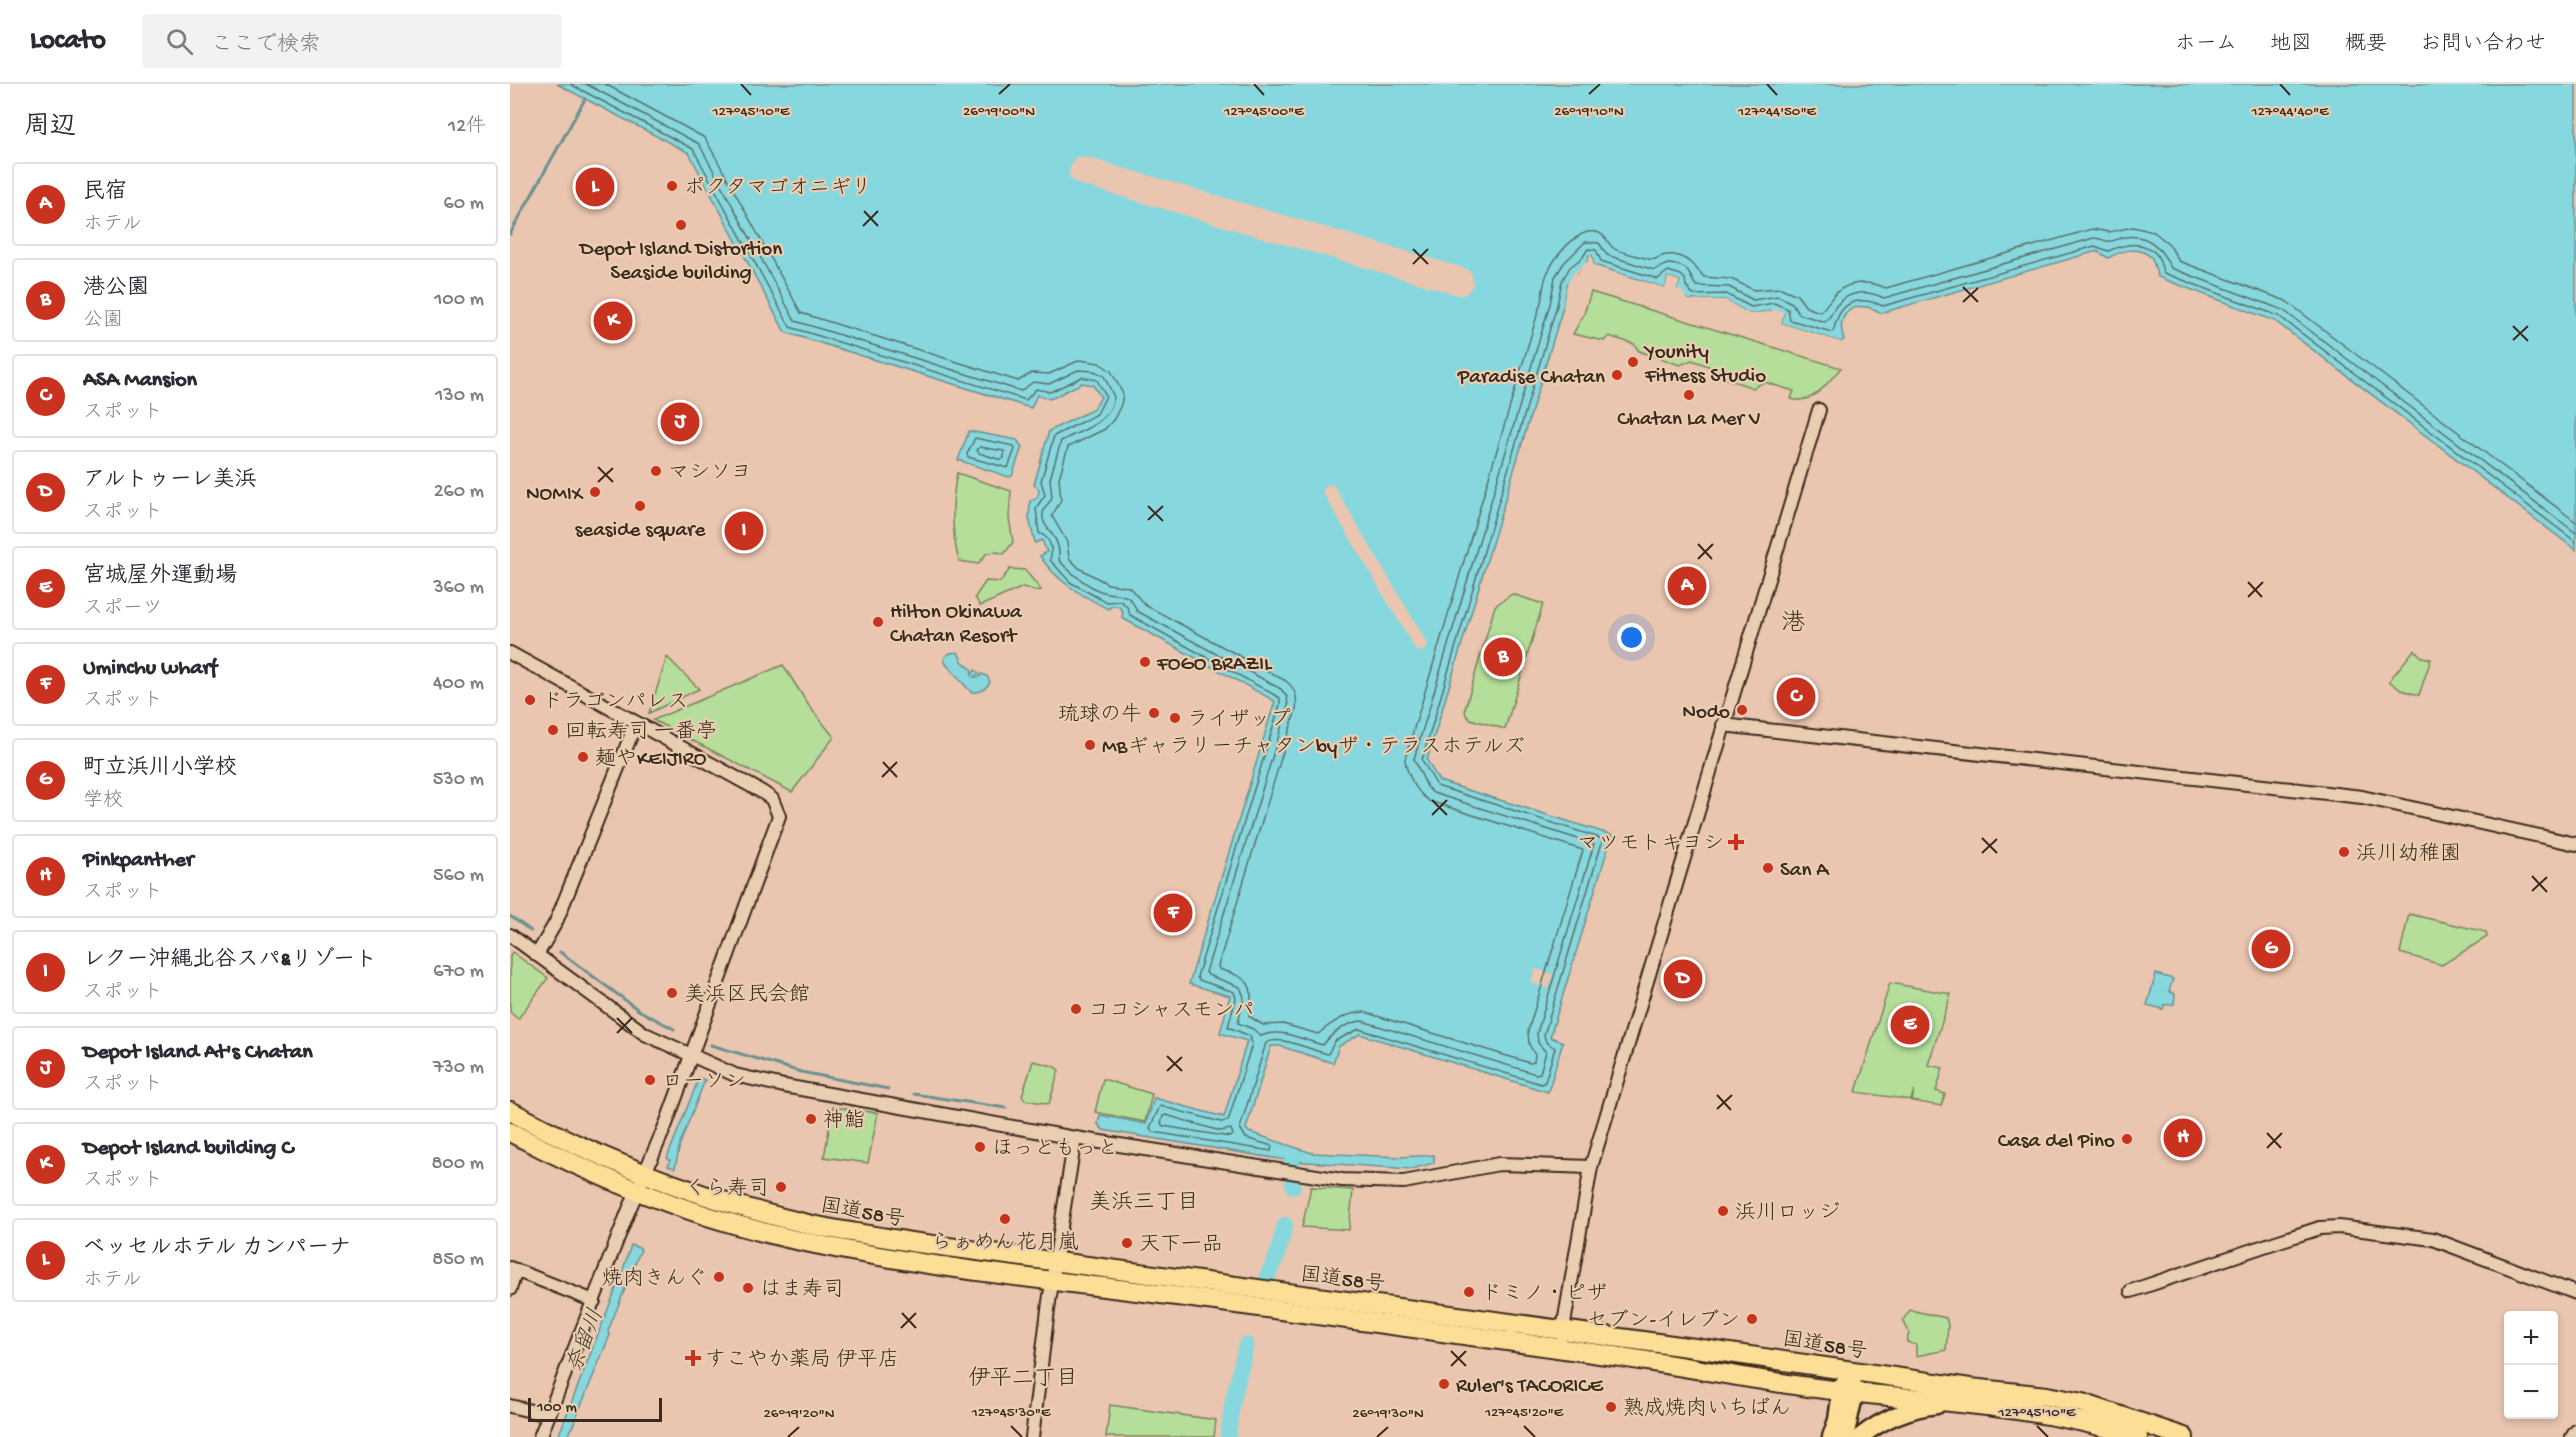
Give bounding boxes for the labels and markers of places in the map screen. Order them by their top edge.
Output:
pin: L [576,164,614,210]
place label: ポクタマゴオニギリ [684,177,872,202]
marker: ポクタマゴオニギリ [665,179,679,193]
marker: Depot Island Distortion Seaside building [674,218,688,232]
place label: Depot Island Distortion Seaside building [578,238,782,287]
pin: K [594,298,632,344]
place label: Younity Fitness Studio [1643,341,1766,390]
marker: Younity Fitness Studio [1626,355,1640,369]
place label: Paradise Chatan [1457,366,1605,391]
marker: Paradise Chatan [1610,368,1624,382]
marker: Chatan La Mer V [1682,388,1696,402]
pin: J [660,400,700,444]
place label: Chatan La Mer V [1617,408,1761,433]
place label: マシソヨ [668,462,752,487]
marker: マシソヨ [649,464,663,478]
place label: NOMIX [526,483,584,508]
marker: NOMIX [588,485,602,499]
marker: seaside square [633,499,647,513]
pin: I [724,508,764,554]
place label: seaside square [575,519,707,544]
pin: A [1668,564,1706,608]
place label: Hilton Okinawa Chatan Resort [890,601,1023,650]
marker: Hilton Okinawa Chatan Resort [871,615,885,629]
pin: B [1484,634,1522,680]
place label: FOGO BRAZIL [1156,653,1273,678]
marker: FOGO BRAZIL [1138,655,1152,669]
pin: C [1776,674,1816,720]
place label: ドラゴンパレス [542,691,688,716]
marker: ドラゴンパレス [523,693,537,707]
place label: Nodo [1682,701,1730,726]
place label: 琉球の牛 [1058,702,1142,729]
marker: Nodo [1735,703,1749,717]
marker: 琉球の牛 [1147,706,1161,720]
place label: ライザップ [1187,708,1291,734]
marker: ライザップ [1168,711,1182,725]
place label: 回転寿司 一番亭 [565,720,717,746]
marker: 回転寿司 一番亭 [546,723,560,737]
place label: MBギャラリーチャタンbyザ・テラスホテルズ [1102,736,1525,761]
marker: MBギャラリーチャタンbyザ・テラスホテルズ [1083,738,1097,752]
place label: 麺やKEIJIRO [595,747,707,773]
marker: 麺やKEIJIRO [576,750,590,764]
place label: マツモトキヨシ [1577,833,1724,858]
marker: マツモトキヨシ [1729,835,1743,849]
place label: 浜川幼稚園 [2356,842,2461,868]
marker: 浜川幼稚園 [2337,845,2351,859]
place label: San A [1780,859,1830,884]
marker: San A [1761,861,1775,875]
pin: F [1154,890,1192,936]
pin: G [2252,926,2290,972]
pin: D [1664,956,1702,1002]
place label: 美浜区民会館 [684,982,810,1009]
marker: 美浜区民会館 [665,986,679,1000]
place label: ココシャスモンパ [1088,1000,1254,1025]
marker: ココシャスモンパ [1069,1002,1083,1016]
pin: E [1890,1002,1930,1048]
place label: ローソン [662,1071,746,1096]
marker: ローソン [643,1073,657,1087]
place label: 神鮨 [823,1109,865,1135]
marker: 神鮨 [804,1112,818,1126]
pin: H [2164,1116,2202,1160]
place label: Casa del Pino [1998,1130,2115,1155]
marker: Casa del Pino [2120,1132,2134,1146]
place label: ほっともっと [992,1137,1118,1163]
marker: ほっともっと [973,1140,987,1154]
place label: くら寿司 [685,1177,769,1203]
marker: くら寿司 [774,1180,788,1194]
place label: 浜川ロッジ [1735,1201,1840,1227]
marker: 浜川ロッジ [1716,1204,1730,1218]
marker: らぁめん花月嵐 [998,1212,1012,1226]
place label: らぁめん花月嵐 [932,1231,1079,1257]
place label: 天下一品 [1139,1234,1223,1259]
marker: 天下一品 [1120,1236,1134,1250]
place label: 焼肉きんぐ [602,1267,707,1293]
marker: 焼肉きんぐ [712,1270,726,1284]
place label: はま寿司 [760,1278,844,1304]
marker: はま寿司 [741,1281,755,1295]
place label: ドミノ・ピザ [1481,1283,1607,1308]
marker: ドミノ・ピザ [1462,1285,1476,1299]
place label: セブン-イレブン [1586,1309,1740,1335]
marker: セブン-イレブン [1745,1312,1759,1326]
place label: すこやか薬局 伊平店 [705,1347,899,1374]
marker: すこやか薬局 伊平店 [686,1351,700,1365]
place label: Ruler's TACORICE [1456,1375,1604,1400]
marker: Ruler's TACORICE [1437,1377,1451,1391]
place label: 熟成焼肉いちばん [1623,1397,1791,1423]
marker: 熟成焼肉いちばん [1604,1400,1618,1414]

